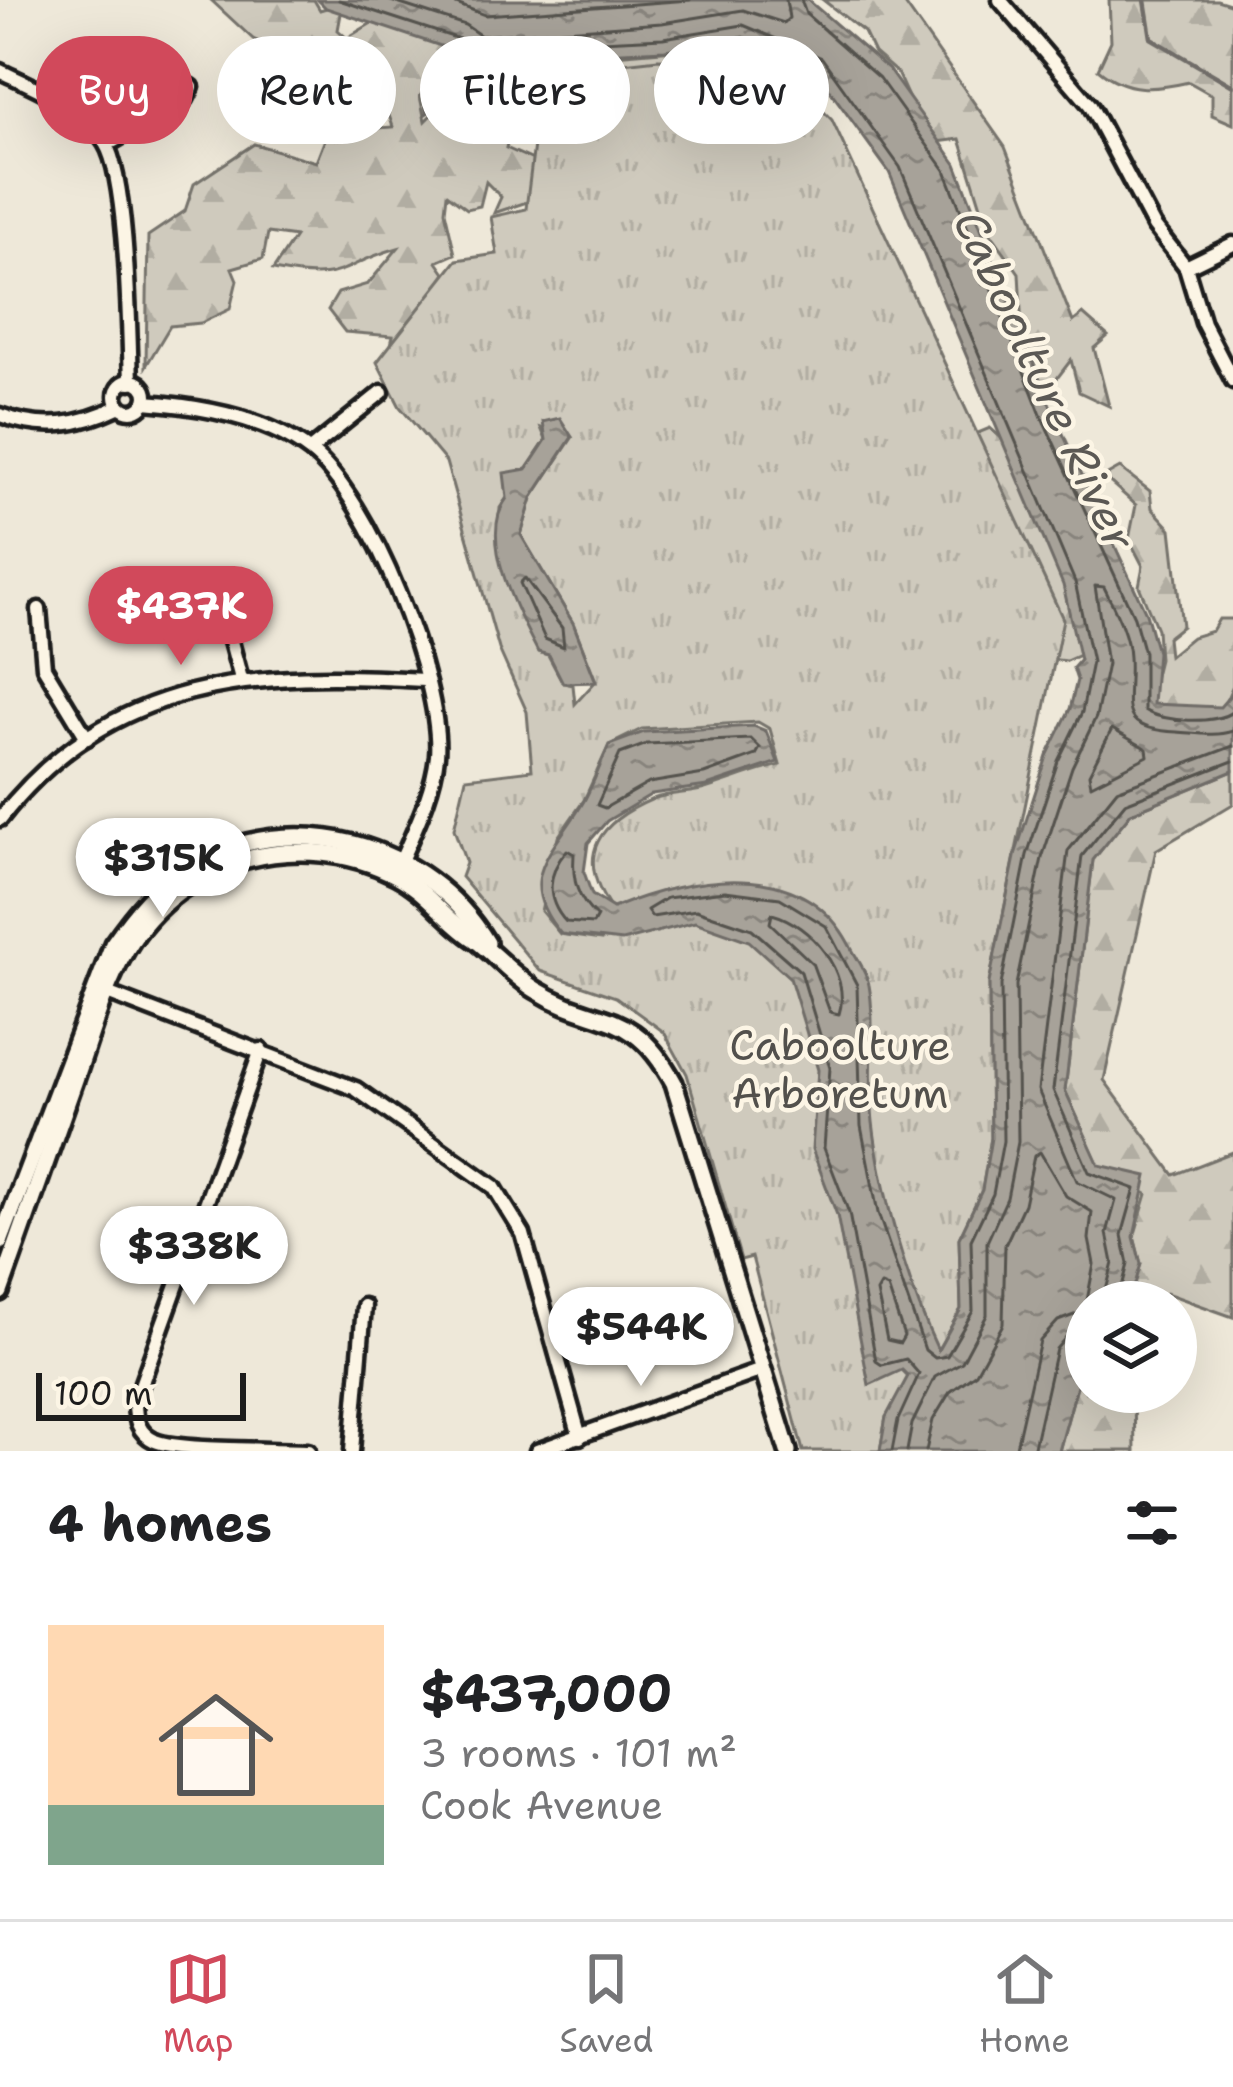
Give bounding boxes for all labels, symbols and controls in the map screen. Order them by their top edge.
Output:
chip: Buy [36,36,193,144]
chip: Rent [217,36,396,144]
chip: Filters [420,36,630,144]
chip: New [654,36,829,144]
water label: Caboolture River [940,200,1151,561]
pin: $437K [97,566,265,668]
text: $437K [115,579,247,631]
pin: $315K [79,818,247,920]
text: $315K [103,831,223,883]
park label: Caboolture Arboretum [729,1017,951,1121]
pin: $338K [110,1206,278,1308]
text: $338K [127,1219,261,1271]
map controls [1065,1281,1197,1413]
button: layers [1065,1281,1197,1413]
pin: $544K [557,1287,725,1389]
text: $544K [575,1300,707,1352]
scale bar [36,1367,246,1420]
text: 100 m [54,1371,153,1416]
text: 4 homes [48,1489,272,1557]
icon: filters [1119,1490,1185,1556]
text: $437,000 [420,1659,673,1727]
icon: home [144,1673,288,1817]
text: 3 rooms · 101 m² [420,1727,737,1779]
text: Cook Avenue [420,1779,663,1831]
tab: Map [163,1946,234,2063]
tab: Saved [560,1946,653,2063]
tab: Home [979,1946,1070,2063]

